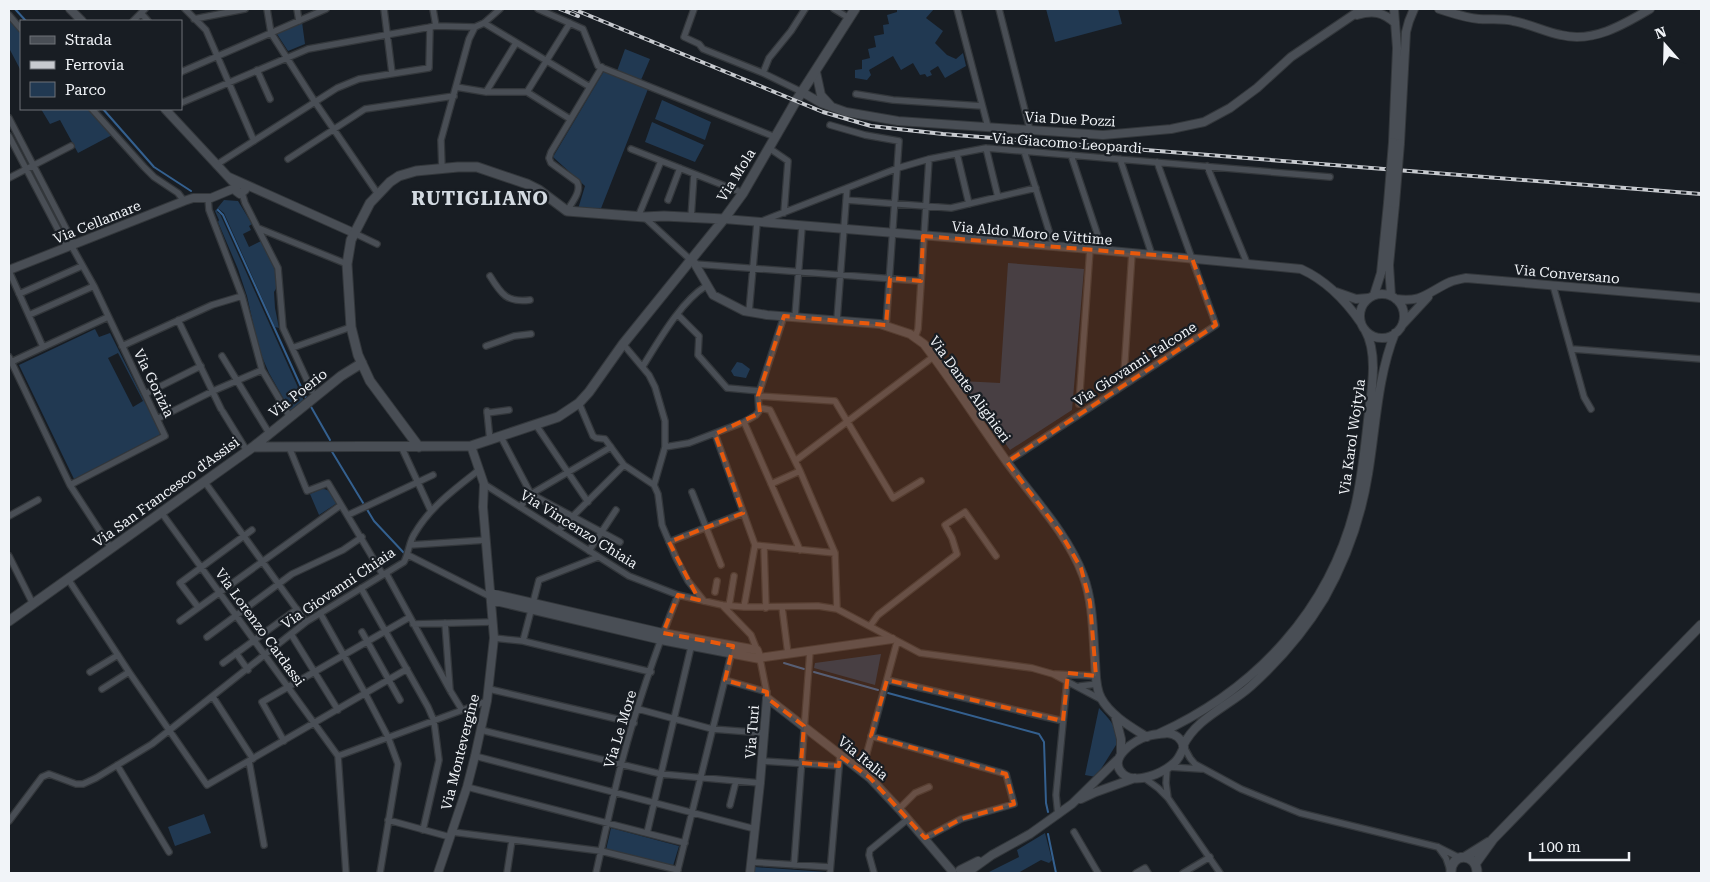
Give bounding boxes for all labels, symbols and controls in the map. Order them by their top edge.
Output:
legend [20,20,182,110]
north arrow [1640,20,1690,70]
text: N [1653,23,1669,42]
text: Strada [65,31,112,49]
text: Ferrovia [65,56,124,74]
text: Parco [65,81,106,99]
street label: Via Due Pozzi [1024,109,1116,129]
street label: Via Giacomo Leopardi [992,130,1143,156]
street label: Via Mola [714,145,759,204]
district label: RUTIGLIANO [411,187,549,210]
street label: Via Cellamare [51,197,143,247]
street label: Via Aldo Moro e Vittime [951,218,1113,248]
street label: Via Conversano [1513,261,1621,287]
street label: Via Giovanni Falcone [1071,318,1200,410]
street label: Via Dante Alighieri [926,333,1014,446]
street label: Via Gorizia [131,346,178,420]
street label: Via Poerio [266,365,330,421]
street label: Via Karol Wojtyla [1336,378,1368,496]
street label: Via San Francesco d'Assisi [90,433,242,550]
street label: Via Vincenzo Chiaia [517,486,641,572]
street label: Via Giovanni Chiaia [278,544,398,632]
street label: Via Lorenzo Cardassi [212,565,308,689]
street label: Via Le More [601,688,640,770]
street label: Via Montevergine [438,692,482,812]
street label: Via Turi [742,704,762,759]
street label: Via Italia [835,733,892,783]
scale bar [1530,830,1629,862]
text: 100 m [1538,838,1581,856]

